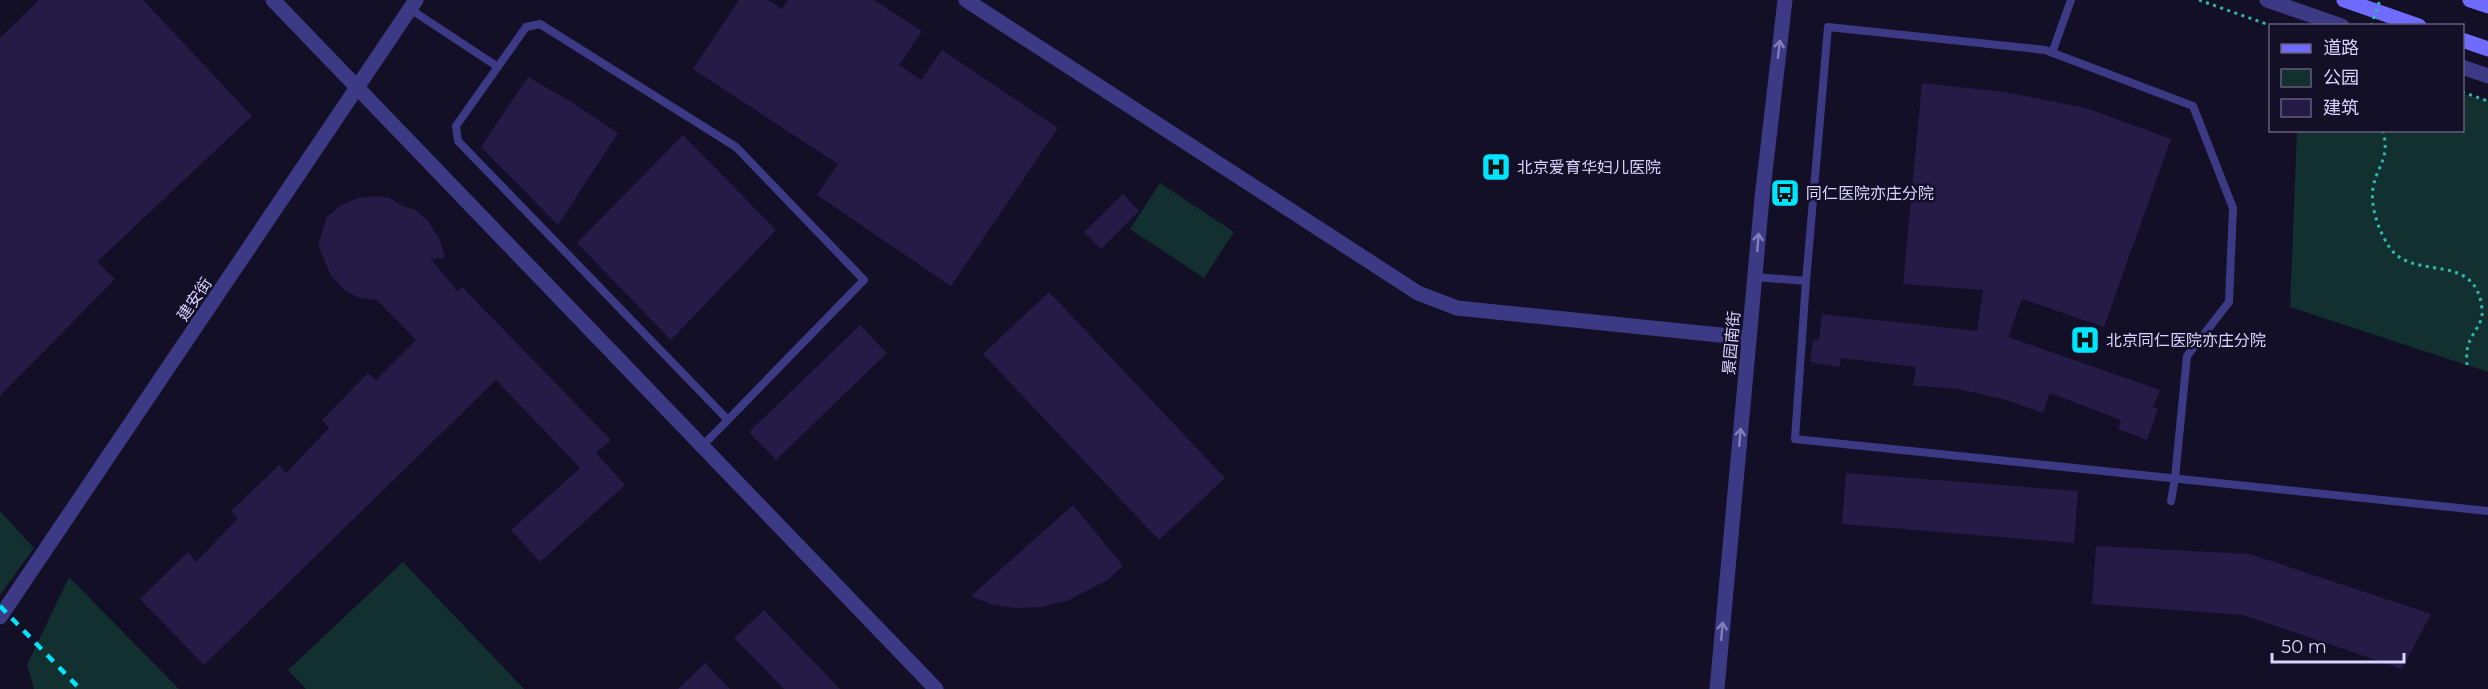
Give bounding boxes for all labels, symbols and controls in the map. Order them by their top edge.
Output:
legend [2269,24,2464,132]
text: 道路 [2323,37,2359,59]
one-way arrow [1774,39,1785,59]
text: 公园 [2323,67,2359,89]
text: 建筑 [2323,97,2359,119]
hospital icon: 北京爱育华妇儿医院 [1480,151,1512,183]
place label: 北京爱育华妇儿医院 [1517,158,1661,177]
bus stop icon: 同仁医院亦庄分院 [1769,177,1801,209]
place label: 同仁医院亦庄分院 [1806,184,1934,203]
one-way arrow [1753,233,1764,253]
street label: 建安街 [173,274,216,324]
street label: 景园南街 [1719,310,1744,376]
hospital icon: 北京同仁医院亦庄分院 [2069,324,2101,356]
place label: 北京同仁医院亦庄分院 [2106,331,2266,350]
one-way arrow [1735,427,1746,447]
one-way arrow [1717,621,1728,641]
scale bar [2272,626,2404,664]
text: 50 m [2281,636,2327,658]

